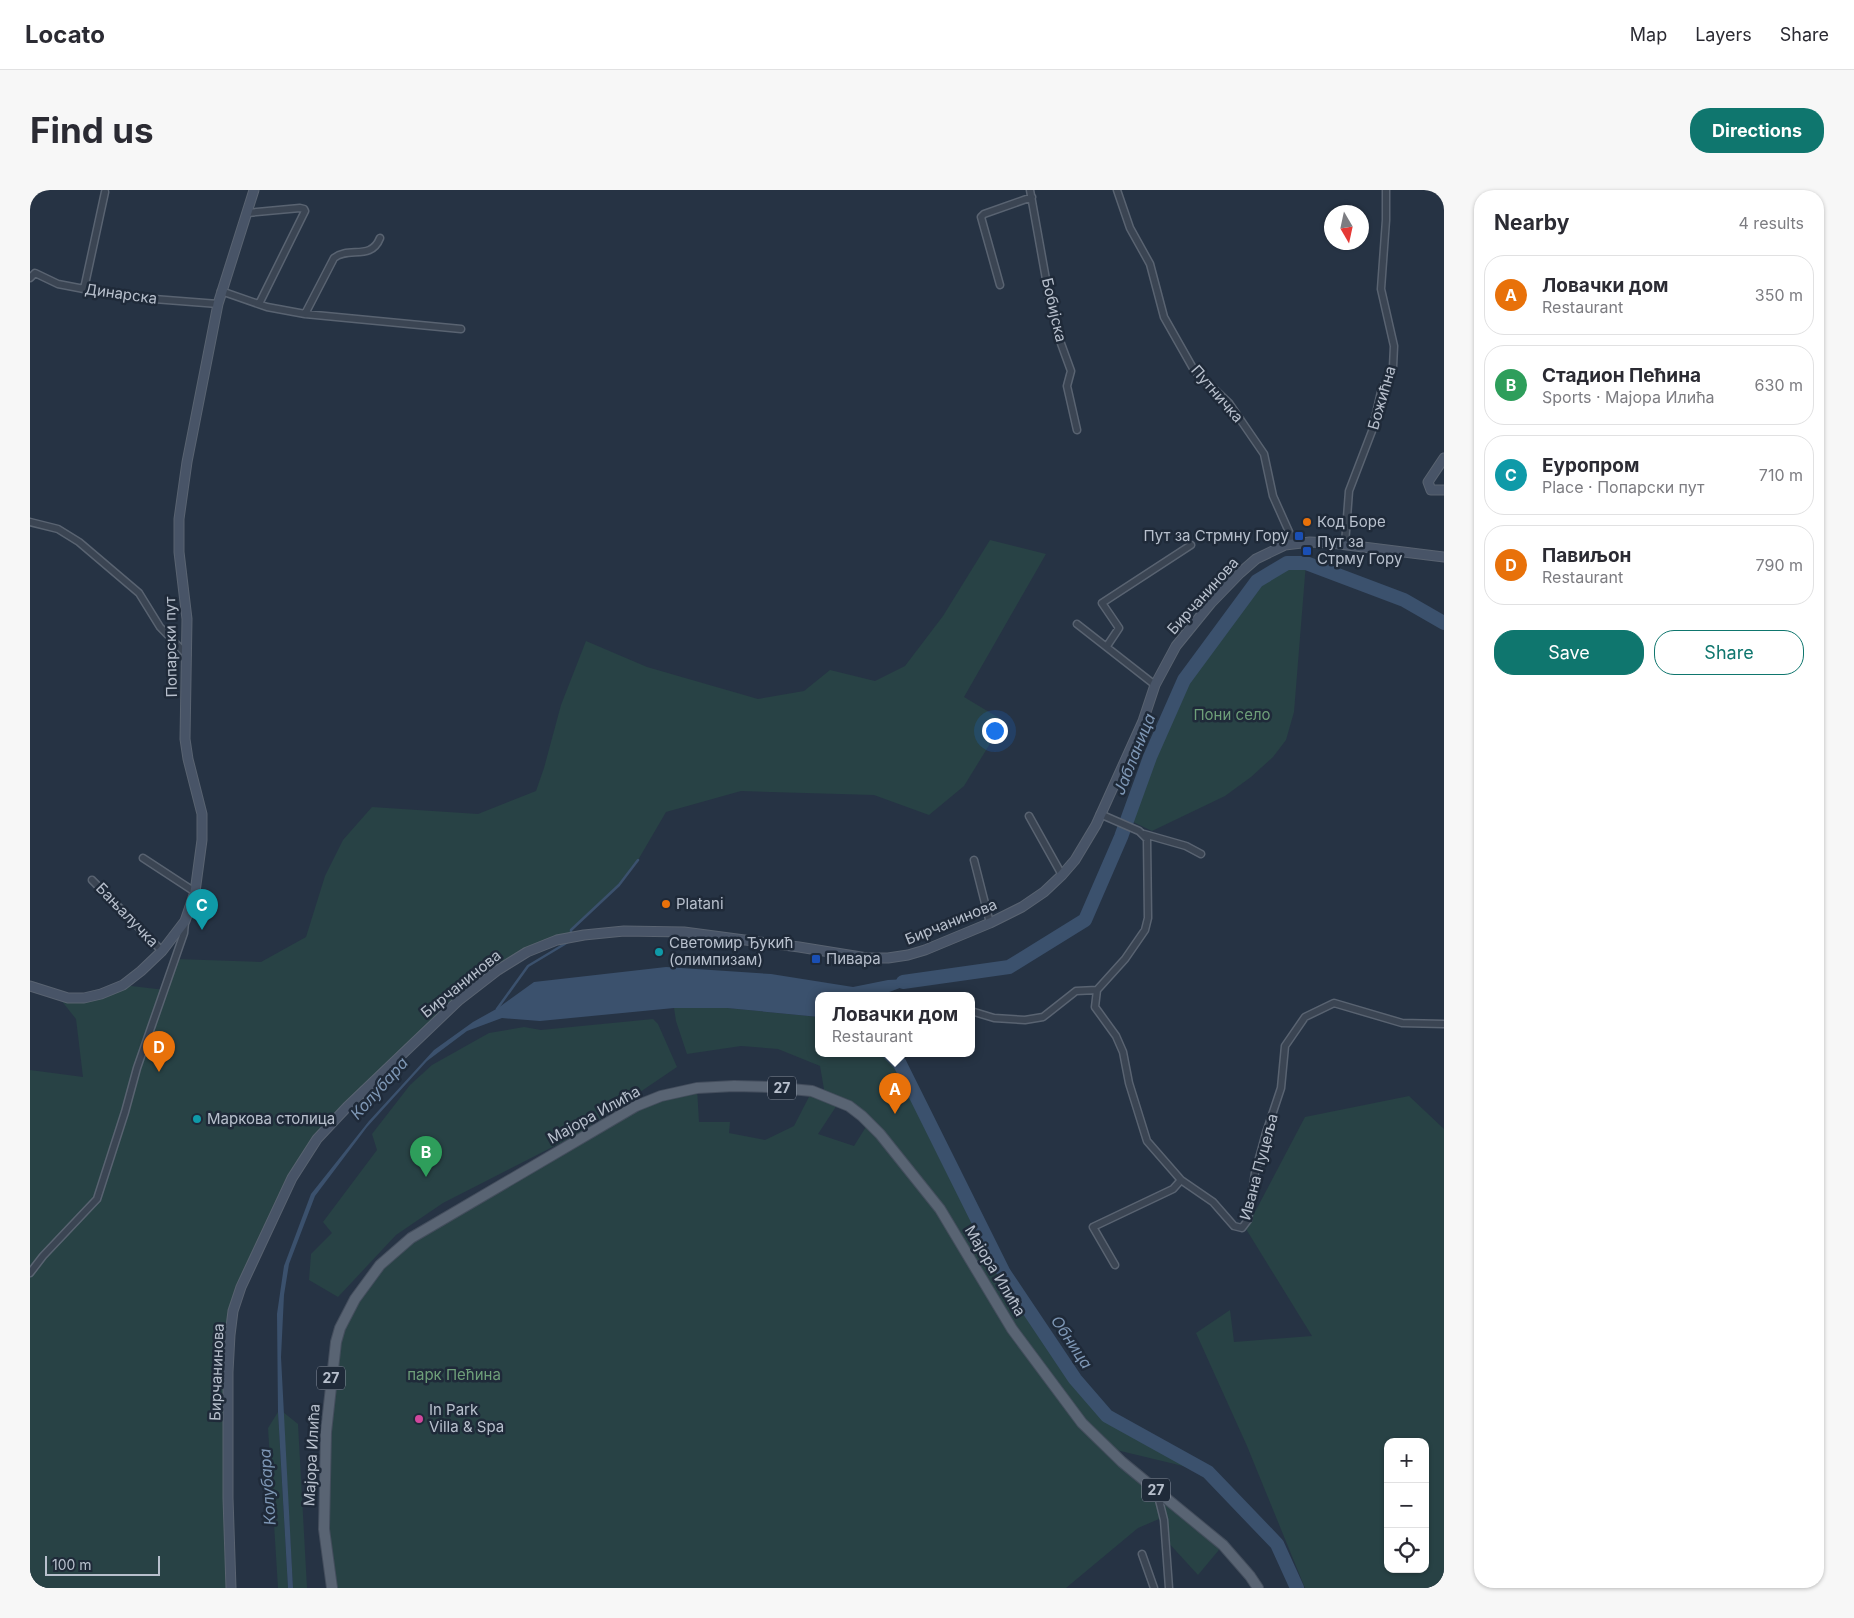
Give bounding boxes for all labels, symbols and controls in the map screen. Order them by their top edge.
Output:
text: Locato [25,20,105,49]
text: Map [1630,24,1667,45]
text: Layers [1695,24,1752,45]
text: Share [1780,24,1829,45]
button: Directions [1690,108,1824,153]
text: Find us [30,109,154,151]
north arrow [1324,205,1369,250]
text: Nearby [1494,210,1569,235]
text: 4 results [1739,213,1804,233]
text: Ловачки дом [1542,274,1668,297]
street label: Бобијска [1038,276,1071,344]
street label: Динарска [84,279,158,308]
text: A [1505,285,1517,305]
text: 350 m [1755,285,1803,305]
text: Restaurant [1542,297,1623,317]
street label: Путничка [1187,361,1248,426]
street label: Божићна [1363,364,1400,432]
text: Стадион Пећина [1542,364,1701,387]
text: B [1506,375,1516,395]
text: 630 m [1755,375,1803,395]
text: Sports · Мајора Илића [1542,387,1715,407]
text: Еуропром [1542,454,1639,477]
text: C [1505,465,1517,485]
text: 710 m [1759,465,1803,485]
text: Place · Попарски пут [1542,477,1704,497]
place label: Код Боре [1317,512,1386,531]
marker: Код Боре [1301,516,1313,528]
place label: Пут за Стрмну Гору [1144,526,1290,545]
marker: Пут за Стрмну Гору [1293,530,1305,542]
place label: Пут за Стрму Гору [1317,532,1403,568]
text: Павиљон [1542,544,1631,567]
marker: Пут за Стрму Гору [1301,545,1313,557]
street label: Бирчанинова [1163,553,1242,638]
text: D [1505,555,1517,575]
text: 790 m [1756,555,1803,575]
text: Restaurant [1542,567,1623,587]
street label: Попарски пут [160,597,181,697]
button: Save [1494,630,1644,675]
button: Share [1654,630,1804,675]
park label: Пони село [1193,705,1271,724]
water label: Јабланица [1109,710,1159,798]
your location [982,718,1008,744]
street label: Бањалучка [92,879,163,951]
pin: C [186,889,218,930]
place label: Platani [676,894,724,913]
street label: Бирчанинова [902,894,1000,949]
marker: Platani [660,898,672,910]
place label: Светомир Ђукић (олимпизам) [669,933,793,969]
street label: Бирчанинова [417,946,505,1022]
marker: Светомир Ђукић (олимпизам) [653,946,665,958]
place label: Пивара [826,949,881,968]
marker: Пивара [810,953,822,965]
popup [815,992,975,1057]
text: Ловачки дом [832,1003,958,1026]
text: Restaurant [832,1026,913,1046]
pin: D [143,1031,175,1072]
water label: Колубара [346,1053,412,1123]
pin: A [879,1073,911,1114]
road number: 27 [768,1076,796,1100]
street label: Мајора Илића [544,1081,643,1148]
place label: Маркова столица [207,1109,335,1128]
street label: Ивана Пуцеља [1235,1112,1282,1222]
marker: Маркова столица [191,1113,203,1125]
pin: B [410,1136,442,1177]
street label: Мајора Илића [961,1222,1030,1320]
water label: Обница [1047,1312,1097,1373]
street label: Бирчанинова [205,1323,228,1421]
park label: парк Пећина [407,1365,501,1384]
road number: 27 [317,1366,345,1390]
place label: In Park Villa & Spa [429,1400,504,1436]
street label: Мајора Илића [299,1403,324,1507]
marker: In Park Villa & Spa [413,1413,425,1425]
map controls [1384,1438,1429,1573]
button: + [1384,1438,1429,1483]
water label: Колубара [254,1448,280,1526]
road number: 27 [1142,1478,1170,1502]
button: − [1384,1483,1429,1528]
button: locate [1384,1528,1429,1573]
scale bar [45,1553,160,1576]
text: 100 m [52,1556,92,1573]

